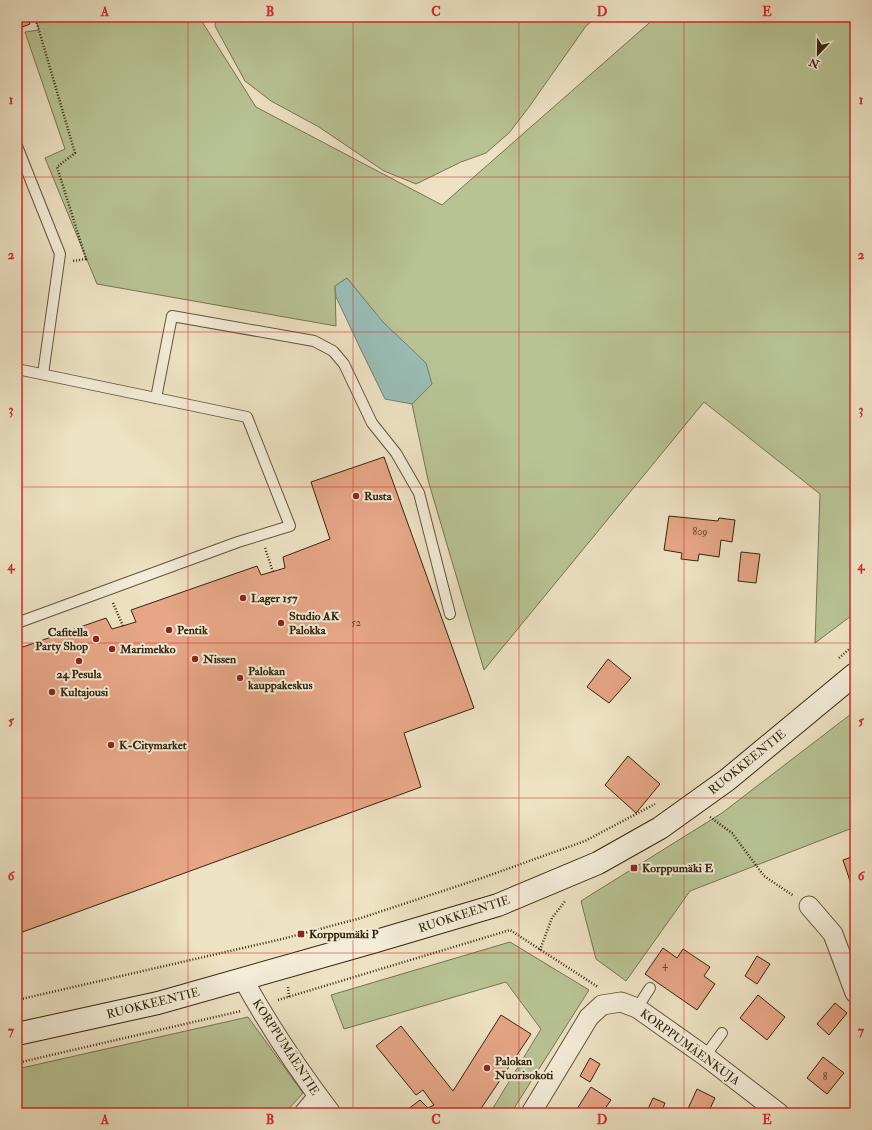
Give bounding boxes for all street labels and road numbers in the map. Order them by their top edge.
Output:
street label: RUOKKEENTIE [706,726,789,798]
street label: RUOKKEENTIE [417,893,512,936]
street label: RUOKKEENTIE [105,985,201,1022]
street label: KORPPUMÄENTIE [249,996,322,1098]
street label: KORPPUMÄENKUJA [637,1006,743,1089]

